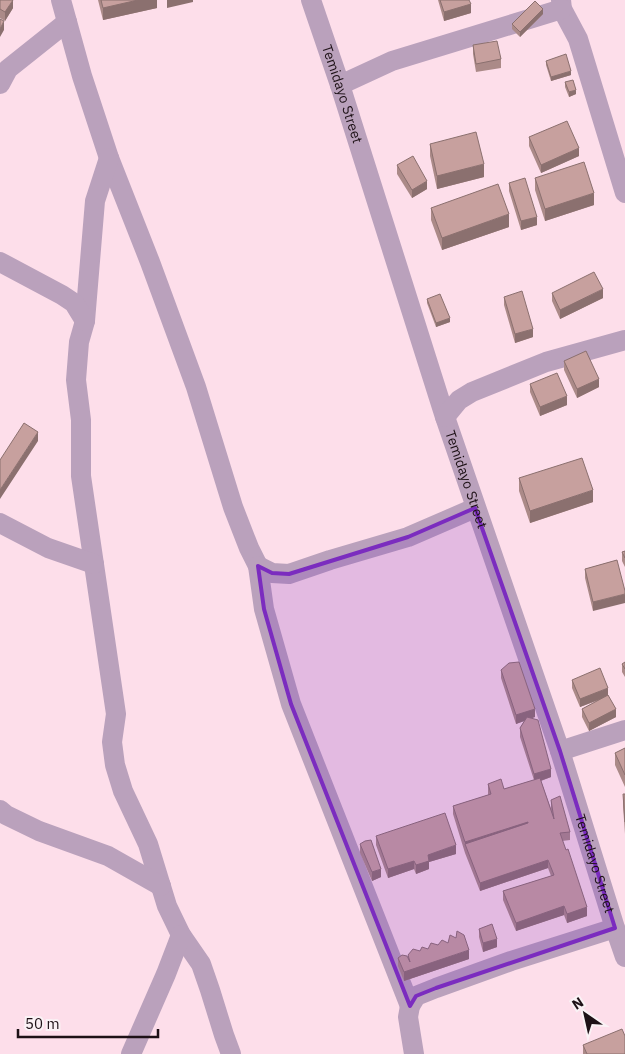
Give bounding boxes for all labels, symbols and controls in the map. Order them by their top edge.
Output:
street label: Temidayo Street [318,42,367,145]
street label: Temidayo Street [441,428,492,531]
street label: Temidayo Street [571,812,619,915]
north arrow [560,989,610,1039]
text: N [568,993,587,1014]
scale bar [18,1006,158,1038]
text: 50 m [25,1014,60,1033]

